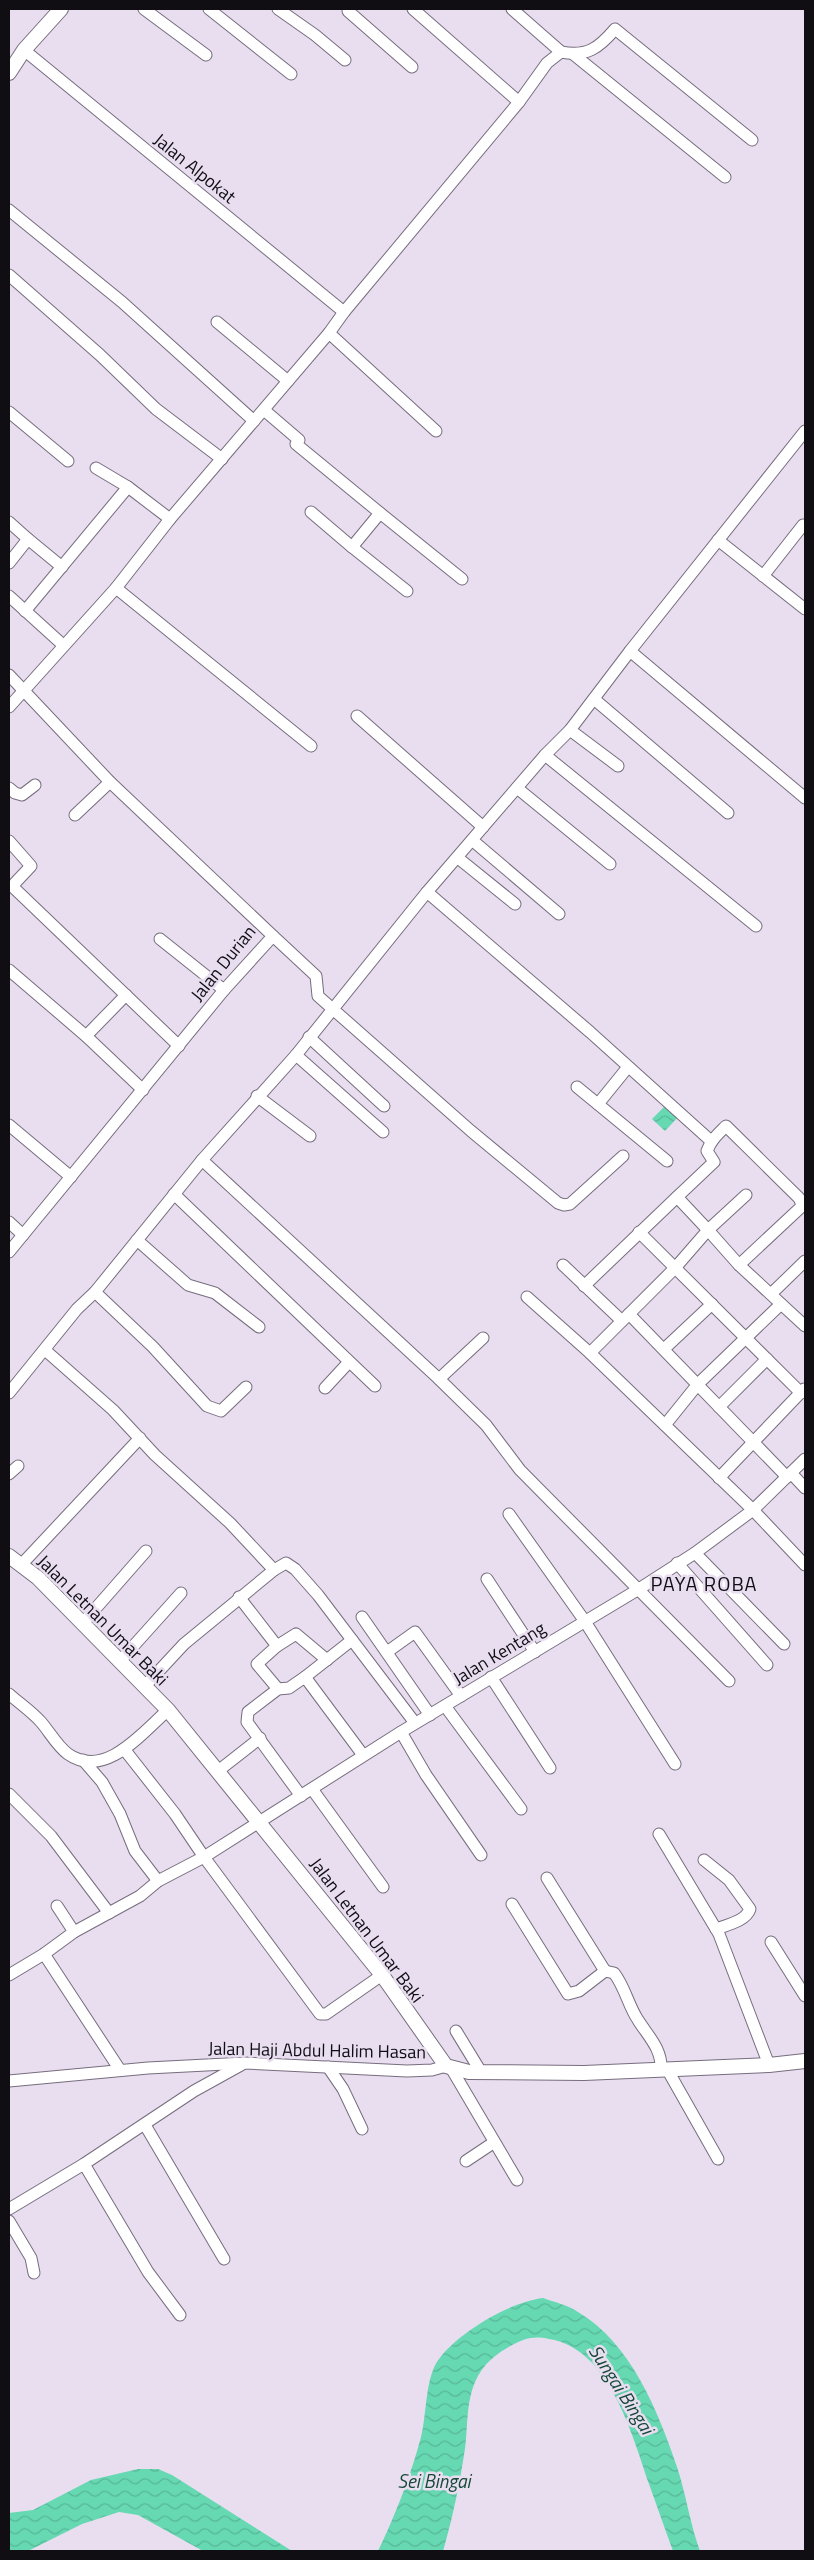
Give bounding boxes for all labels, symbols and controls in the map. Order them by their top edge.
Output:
street label: Jalan Alpokat [148,126,242,210]
street label: Jalan Durian [184,919,262,1007]
street label: Jalan Letnan Umar Baki [31,1548,175,1692]
district label: PAYA ROBA [651,1568,757,1599]
street label: Jalan Kentang [447,1615,551,1691]
street label: Jalan Letnan Umar Baki [303,1852,431,2008]
street label: Jalan Haji Abdul Halim Hasan [208,2035,426,2065]
water label: Sungai Bingai [582,2339,663,2441]
water label: Sei Bingai [398,2466,473,2495]

